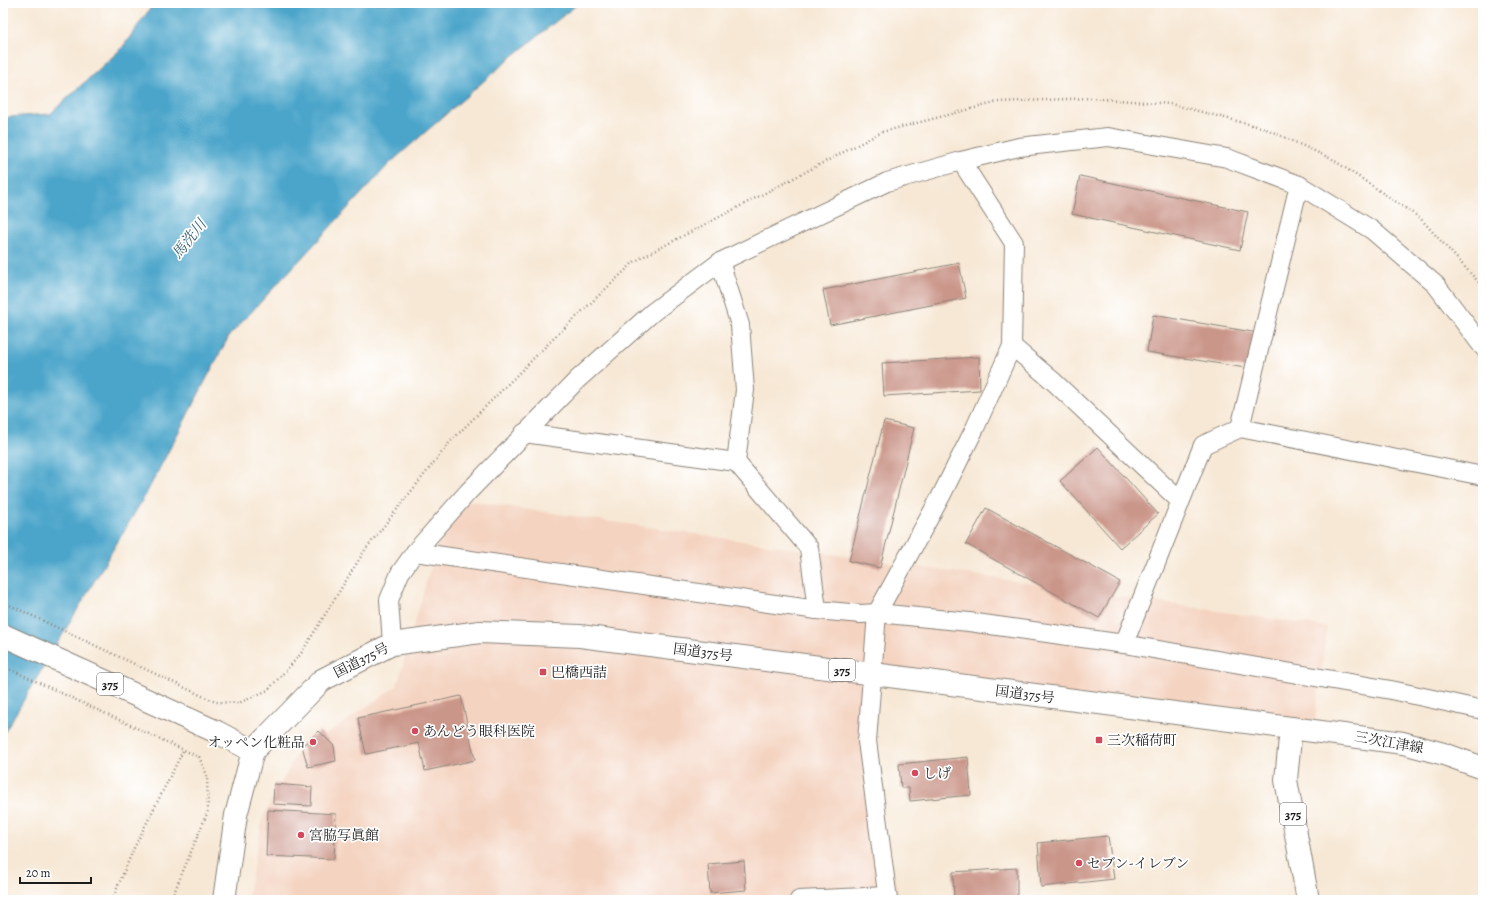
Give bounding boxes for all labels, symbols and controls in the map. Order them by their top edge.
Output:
water label: 馬洗川 [167,214,212,263]
street label: 国道375号 [330,638,392,682]
street label: 国道375号 [672,639,734,666]
road number: 375 [829,659,855,681]
place label: 巴橋西詰 [551,663,607,682]
marker: 巴橋西詰 [538,667,548,677]
road number: 375 [97,673,123,695]
street label: 国道375号 [994,681,1056,708]
place label: あんどう眼科医院 [423,722,535,741]
marker: あんどう眼科医院 [410,726,420,736]
street label: 三次江津線 [1353,727,1425,758]
place label: 三次稲荷町 [1107,731,1177,750]
place label: オッペン化粧品 [207,733,305,752]
marker: 三次稲荷町 [1094,735,1104,745]
marker: オッペン化粧品 [308,737,318,747]
place label: しげ [923,764,952,783]
marker: しげ [910,768,920,778]
road number: 375 [1280,803,1306,825]
place label: 宮脇写眞館 [309,826,379,845]
marker: 宮脇写眞館 [296,830,306,840]
place label: セブン-イレブン [1087,854,1189,873]
marker: セブン-イレブン [1074,858,1084,868]
scale bar [20,859,91,885]
text: 20 m [26,865,50,881]

